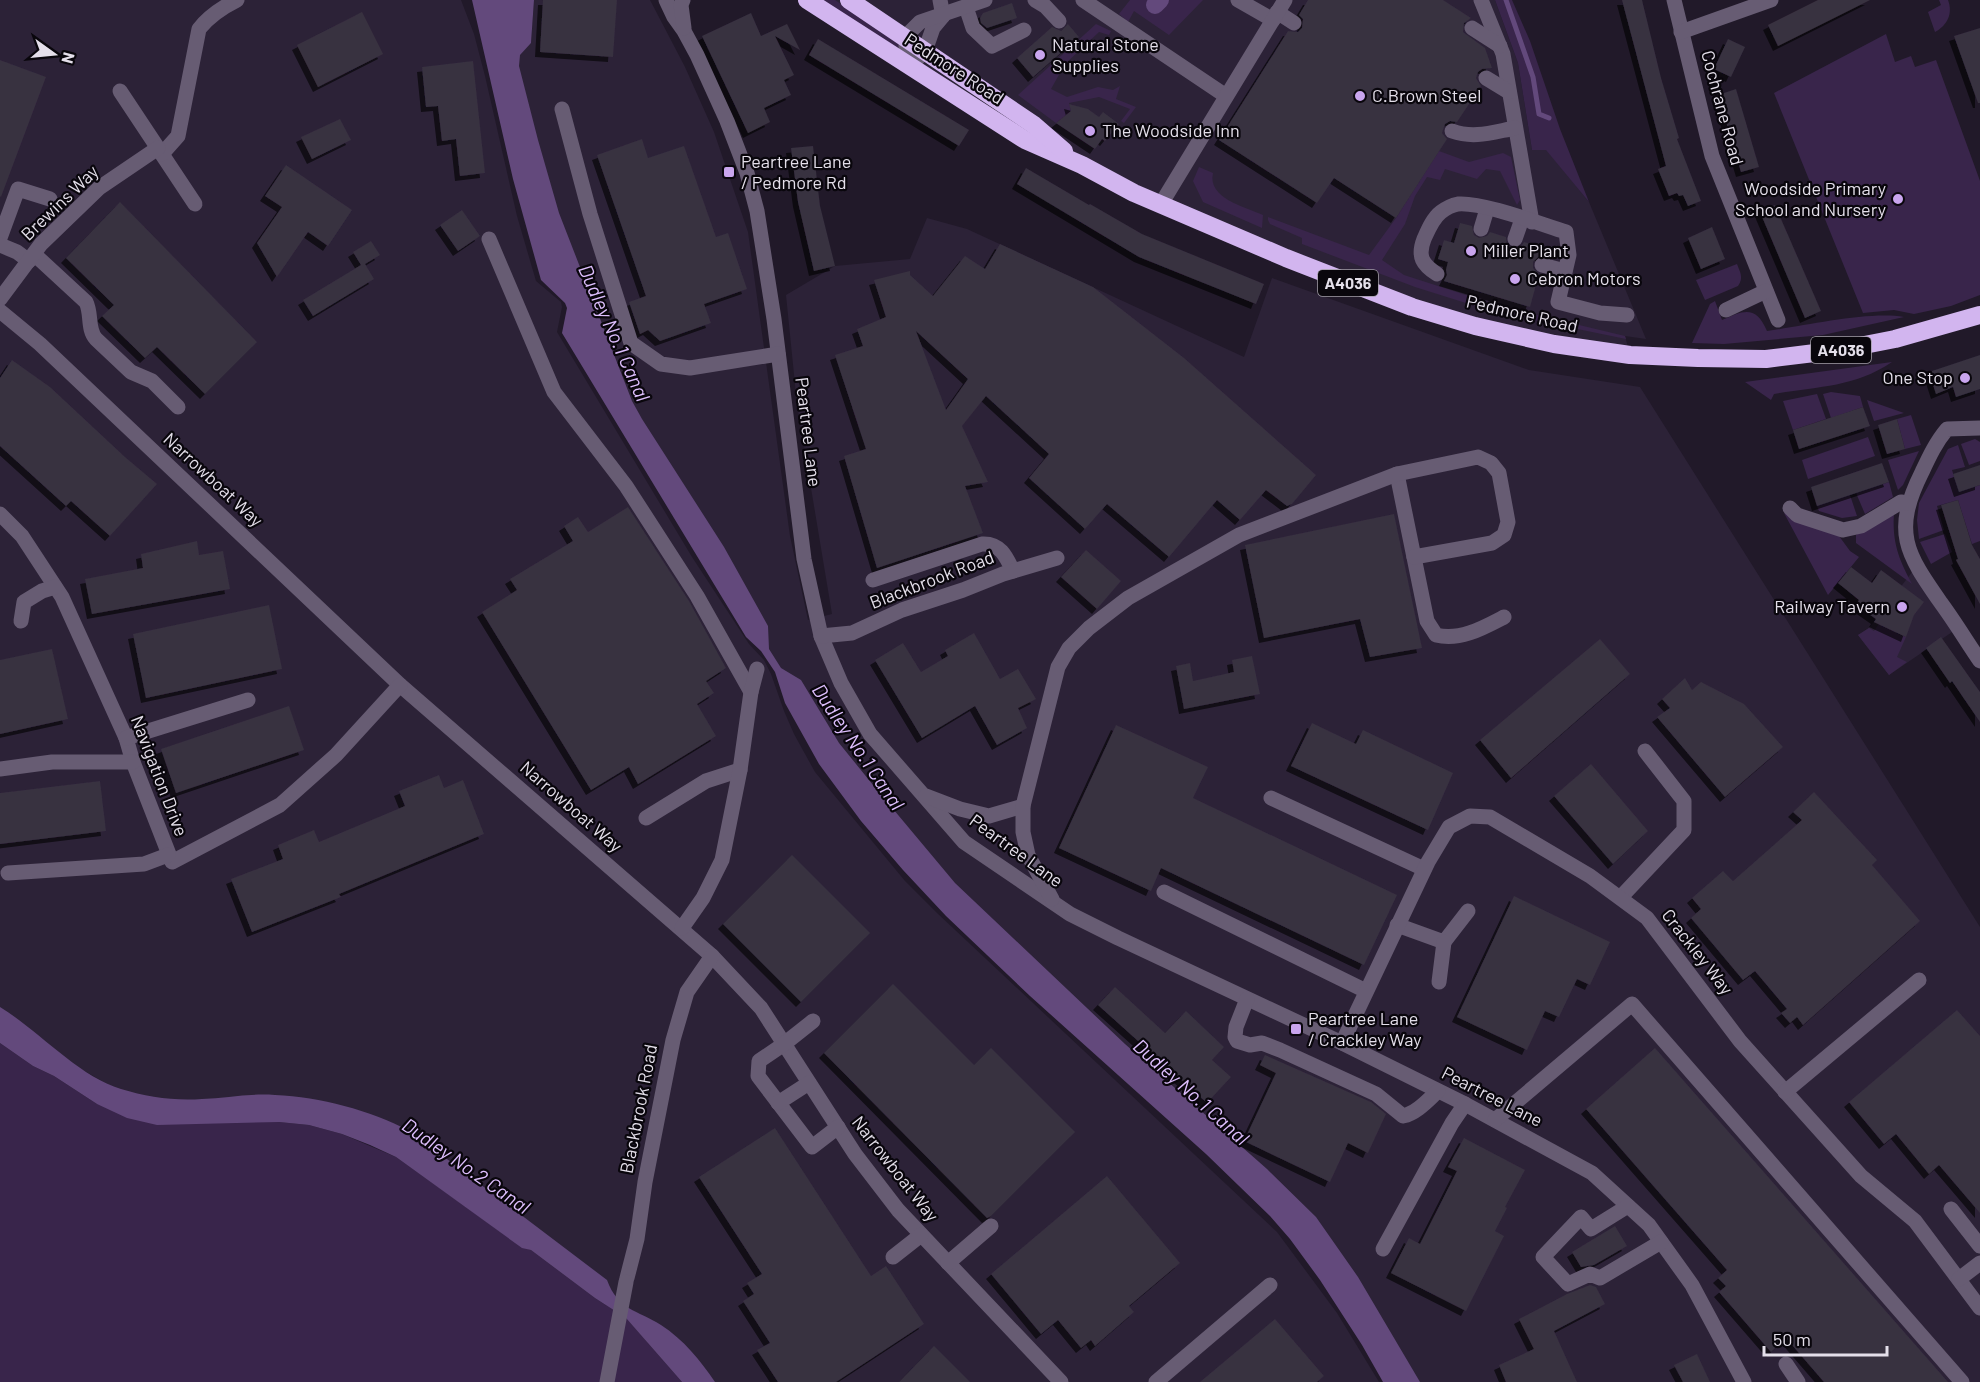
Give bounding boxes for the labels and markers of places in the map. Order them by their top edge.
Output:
place label: Natural Stone Supplies [1052,33,1159,76]
marker: Natural Stone Supplies [1033,48,1047,62]
place label: C.Brown Steel [1372,84,1481,106]
marker: C.Brown Steel [1353,89,1367,103]
place label: The Woodside Inn [1102,119,1240,141]
marker: The Woodside Inn [1083,124,1097,138]
place label: Peartree Lane / Pedmore Rd [741,150,851,193]
marker: Peartree Lane / Pedmore Rd [722,165,736,179]
place label: Woodside Primary School and Nursery [1735,177,1886,220]
marker: Woodside Primary School and Nursery [1891,192,1905,206]
place label: Miller Plant [1483,239,1569,261]
marker: Miller Plant [1464,244,1478,258]
place label: Cebron Motors [1527,267,1641,289]
marker: Cebron Motors [1508,272,1522,286]
place label: One Stop [1882,366,1953,388]
marker: One Stop [1958,371,1972,385]
place label: Railway Tavern [1774,595,1890,617]
marker: Railway Tavern [1895,600,1909,614]
place label: Peartree Lane / Crackley Way [1308,1007,1422,1050]
marker: Peartree Lane / Crackley Way [1289,1022,1303,1036]

